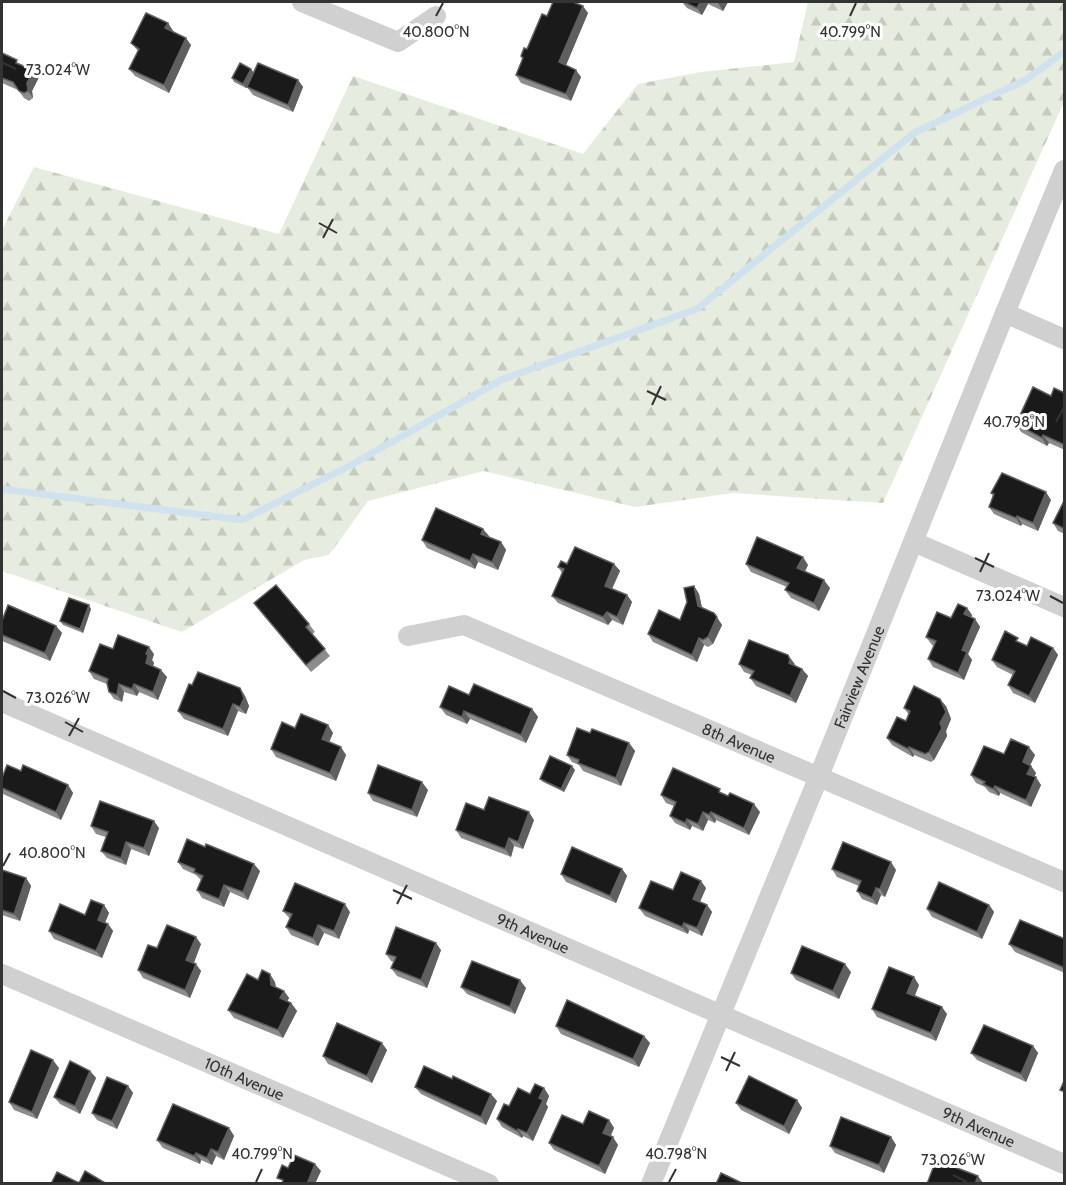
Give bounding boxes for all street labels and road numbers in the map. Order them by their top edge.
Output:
street label: Fairview Avenue [830,623,888,731]
street label: 8th Avenue [699,719,778,767]
street label: 9th Avenue [493,909,572,958]
street label: 10th Avenue [201,1053,287,1105]
street label: 9th Avenue [939,1103,1018,1151]

